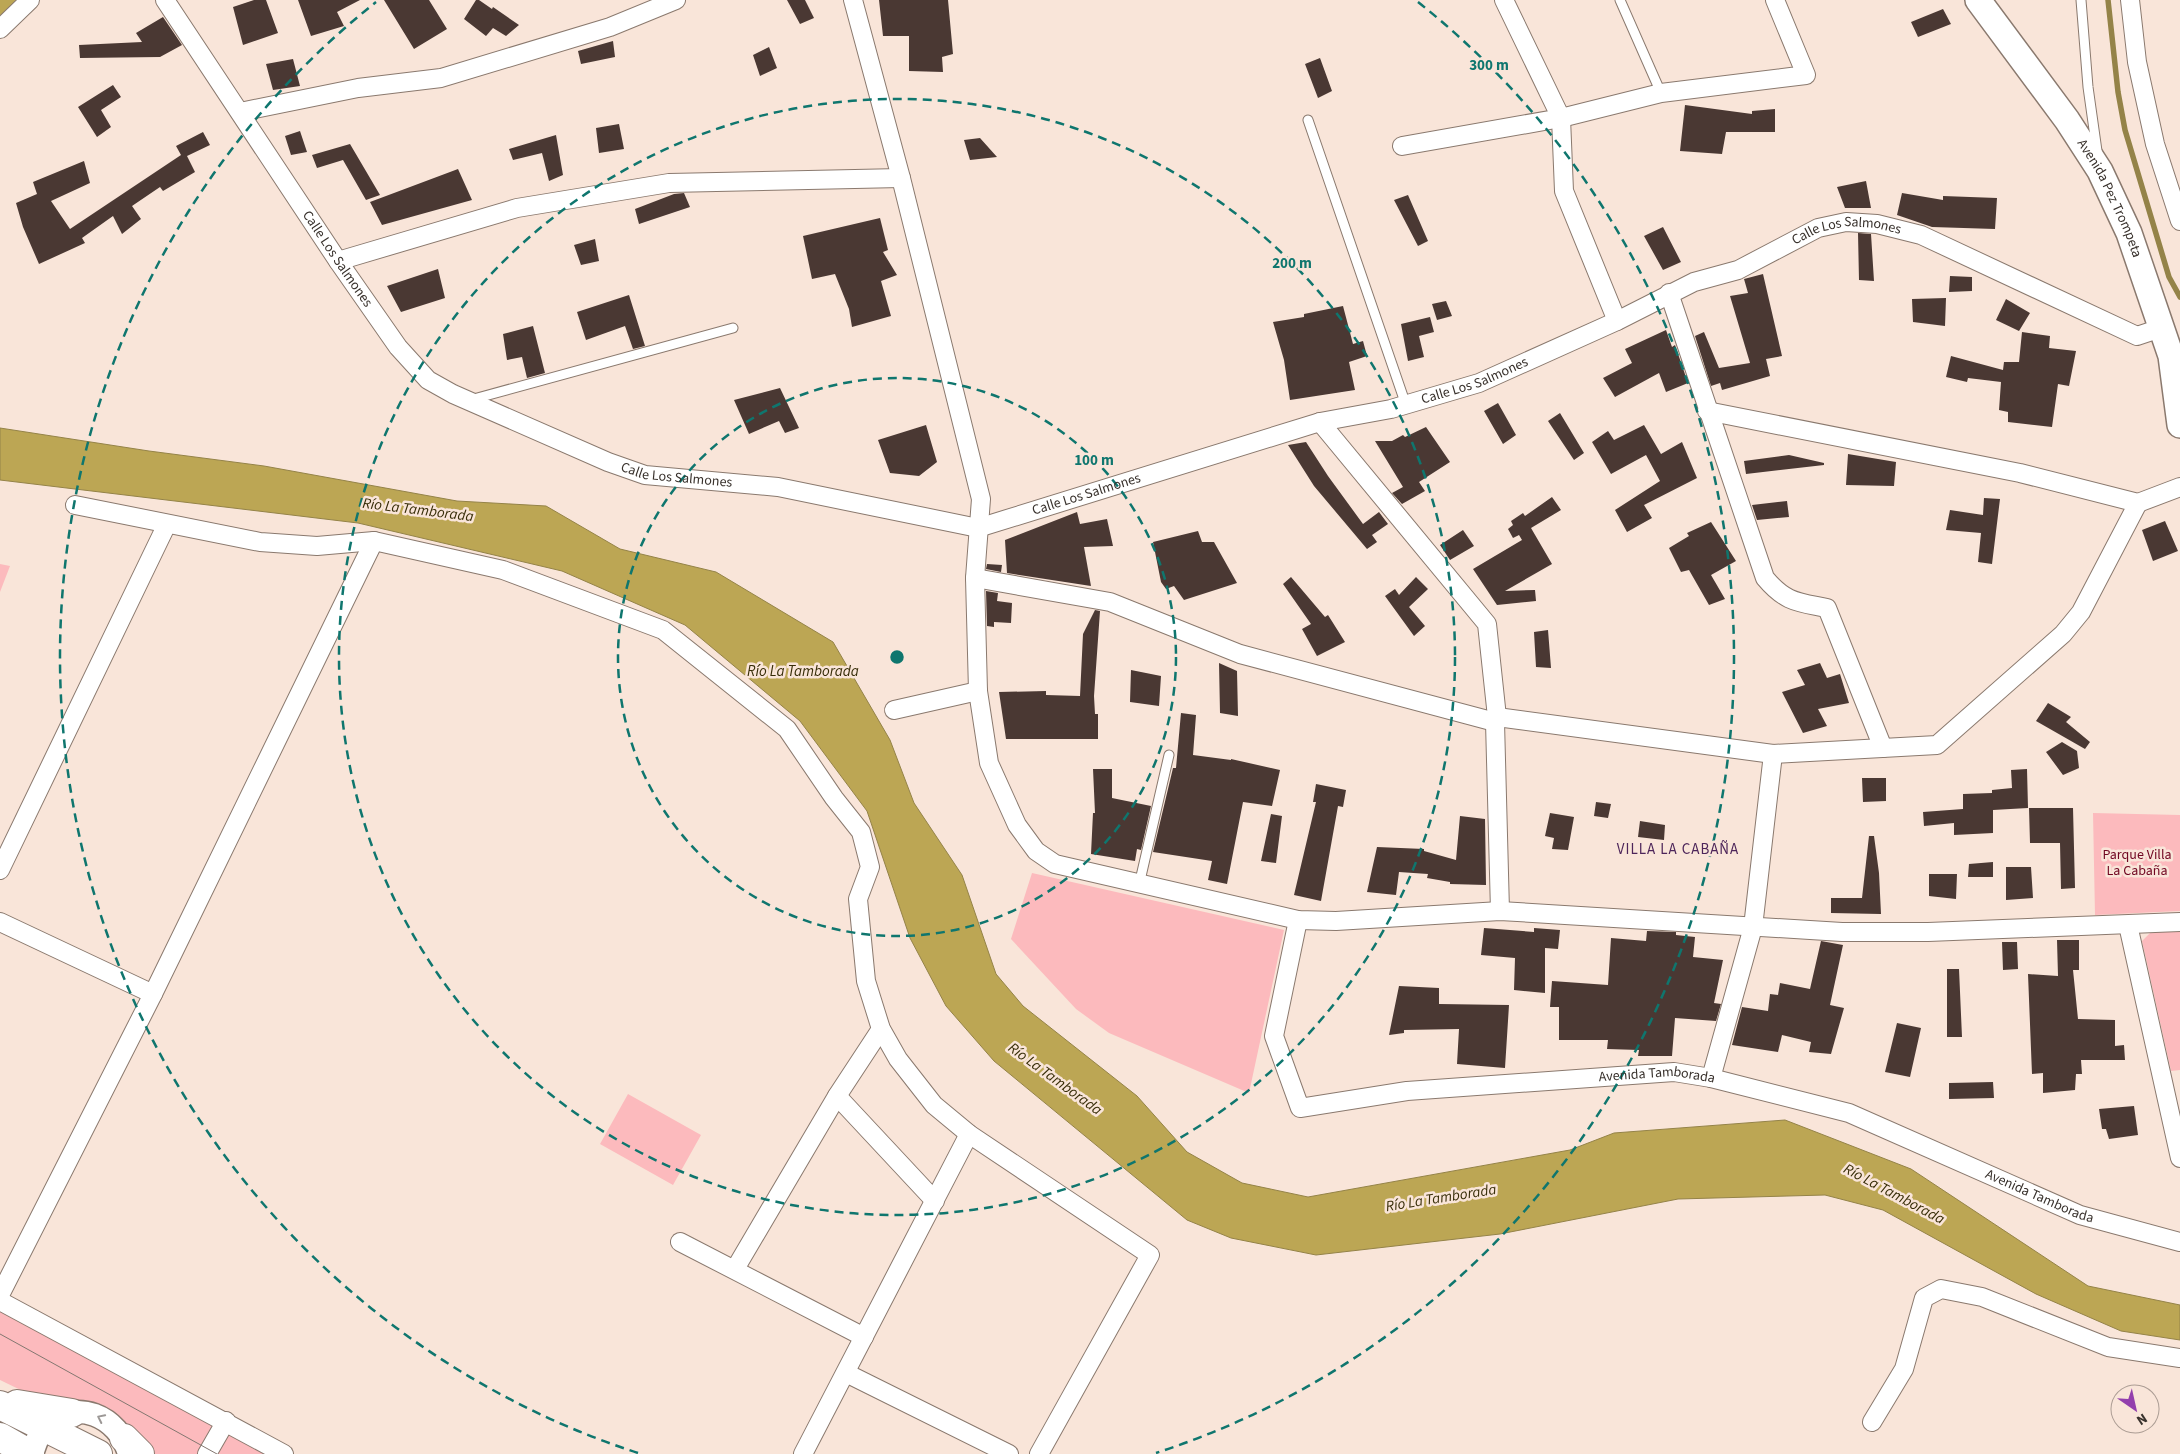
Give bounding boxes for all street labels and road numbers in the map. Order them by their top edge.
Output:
street label: Avenida Pez Trompeta [2072,135,2147,260]
street label: Calle Los Salmones [297,207,377,311]
street label: Calle Los Salmones [1788,212,1903,250]
street label: Calle Los Salmones [1419,352,1532,410]
street label: Calle Los Salmones [618,457,733,493]
street label: Calle Los Salmones [1030,468,1143,521]
street label: Avenida Tamborada [1598,1062,1717,1089]
street label: Avenida Tamborada [1982,1164,2096,1228]

